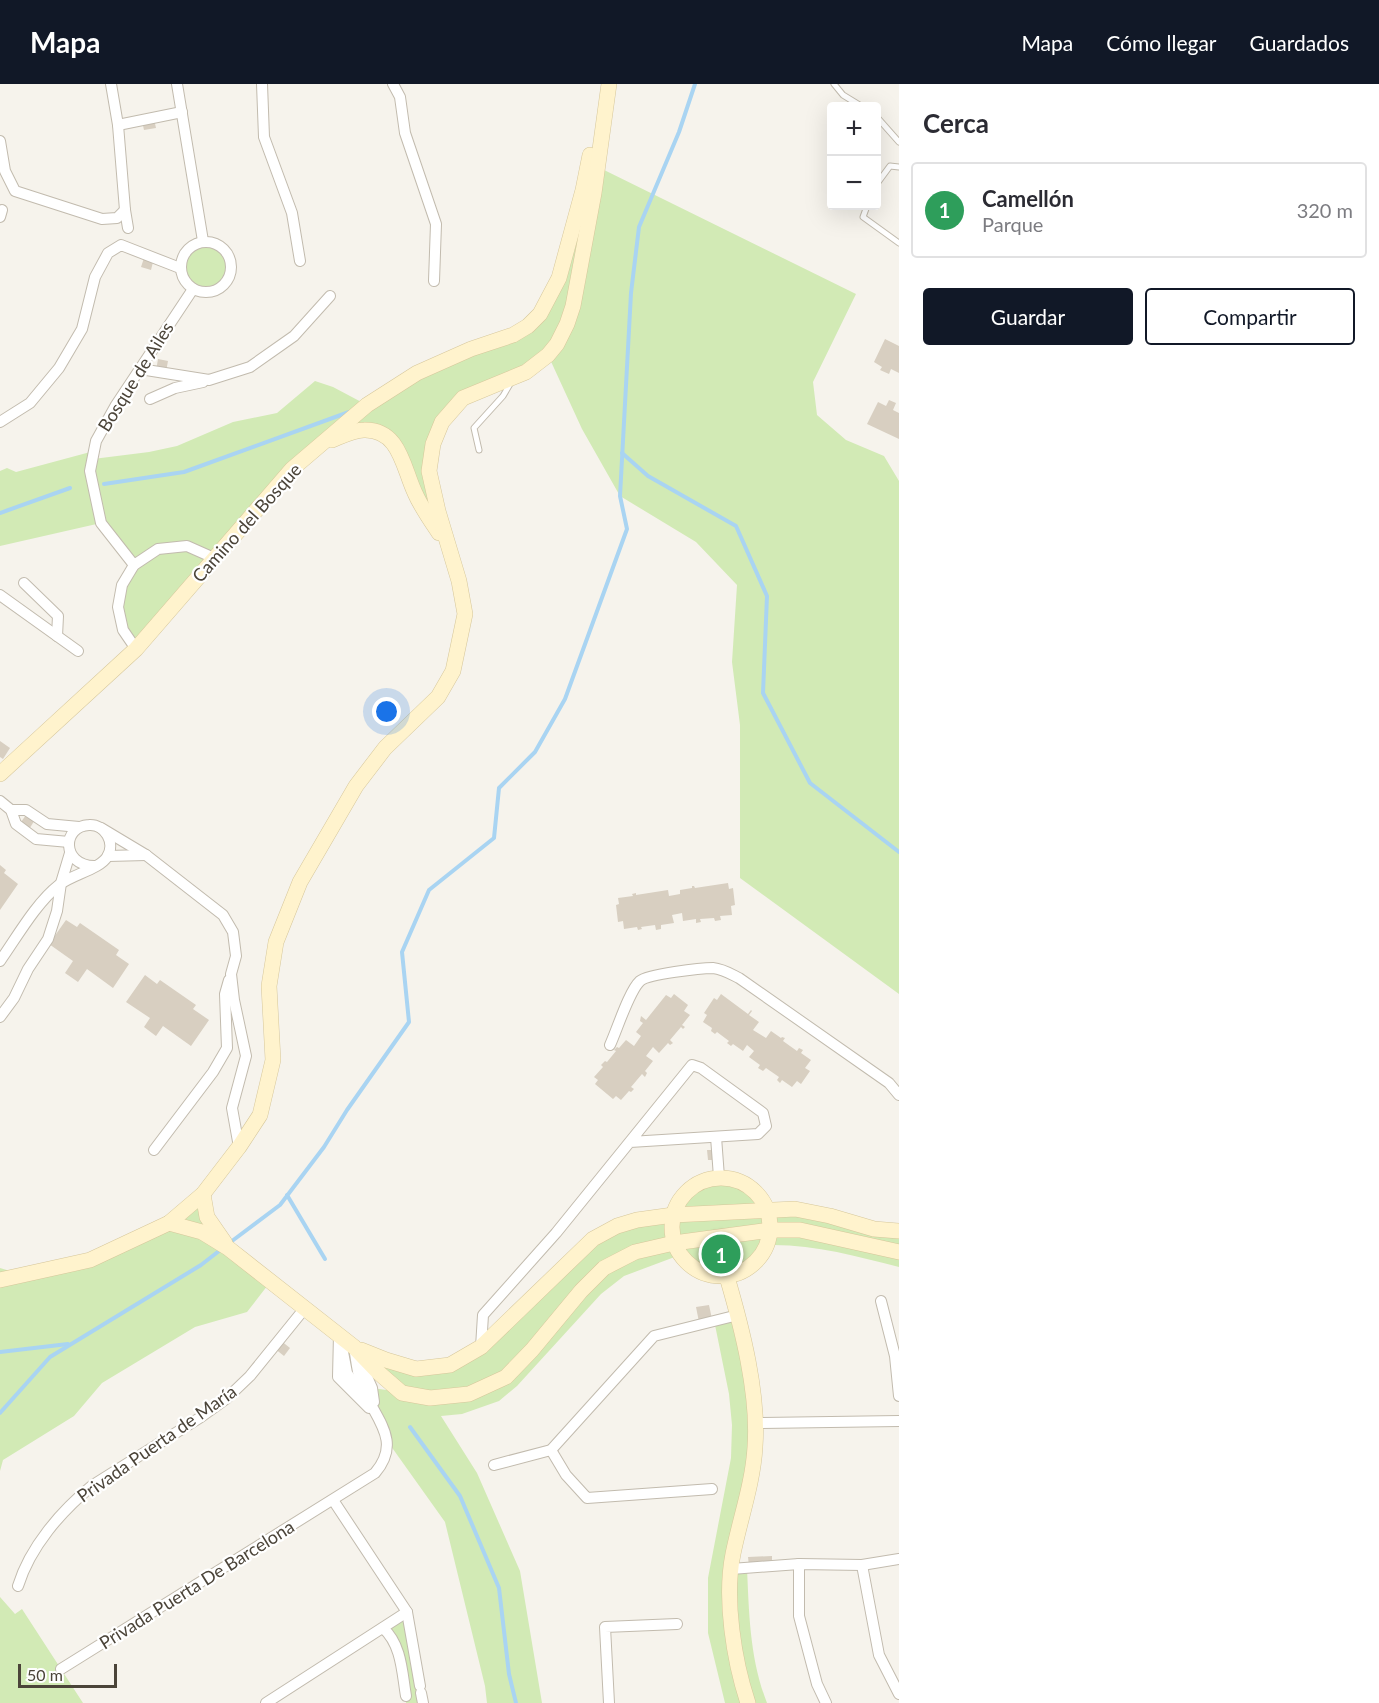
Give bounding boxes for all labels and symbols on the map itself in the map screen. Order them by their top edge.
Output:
street label: Bosque de Ailes [93,317,178,435]
street label: Camino del Bosque [187,458,305,586]
your location [372,697,401,726]
pin: 1 [702,1232,740,1276]
street label: Privada Puerta de María [73,1380,240,1507]
street label: Privada Puerta De Barcelona [95,1515,298,1653]
scale bar [18,1661,117,1688]

